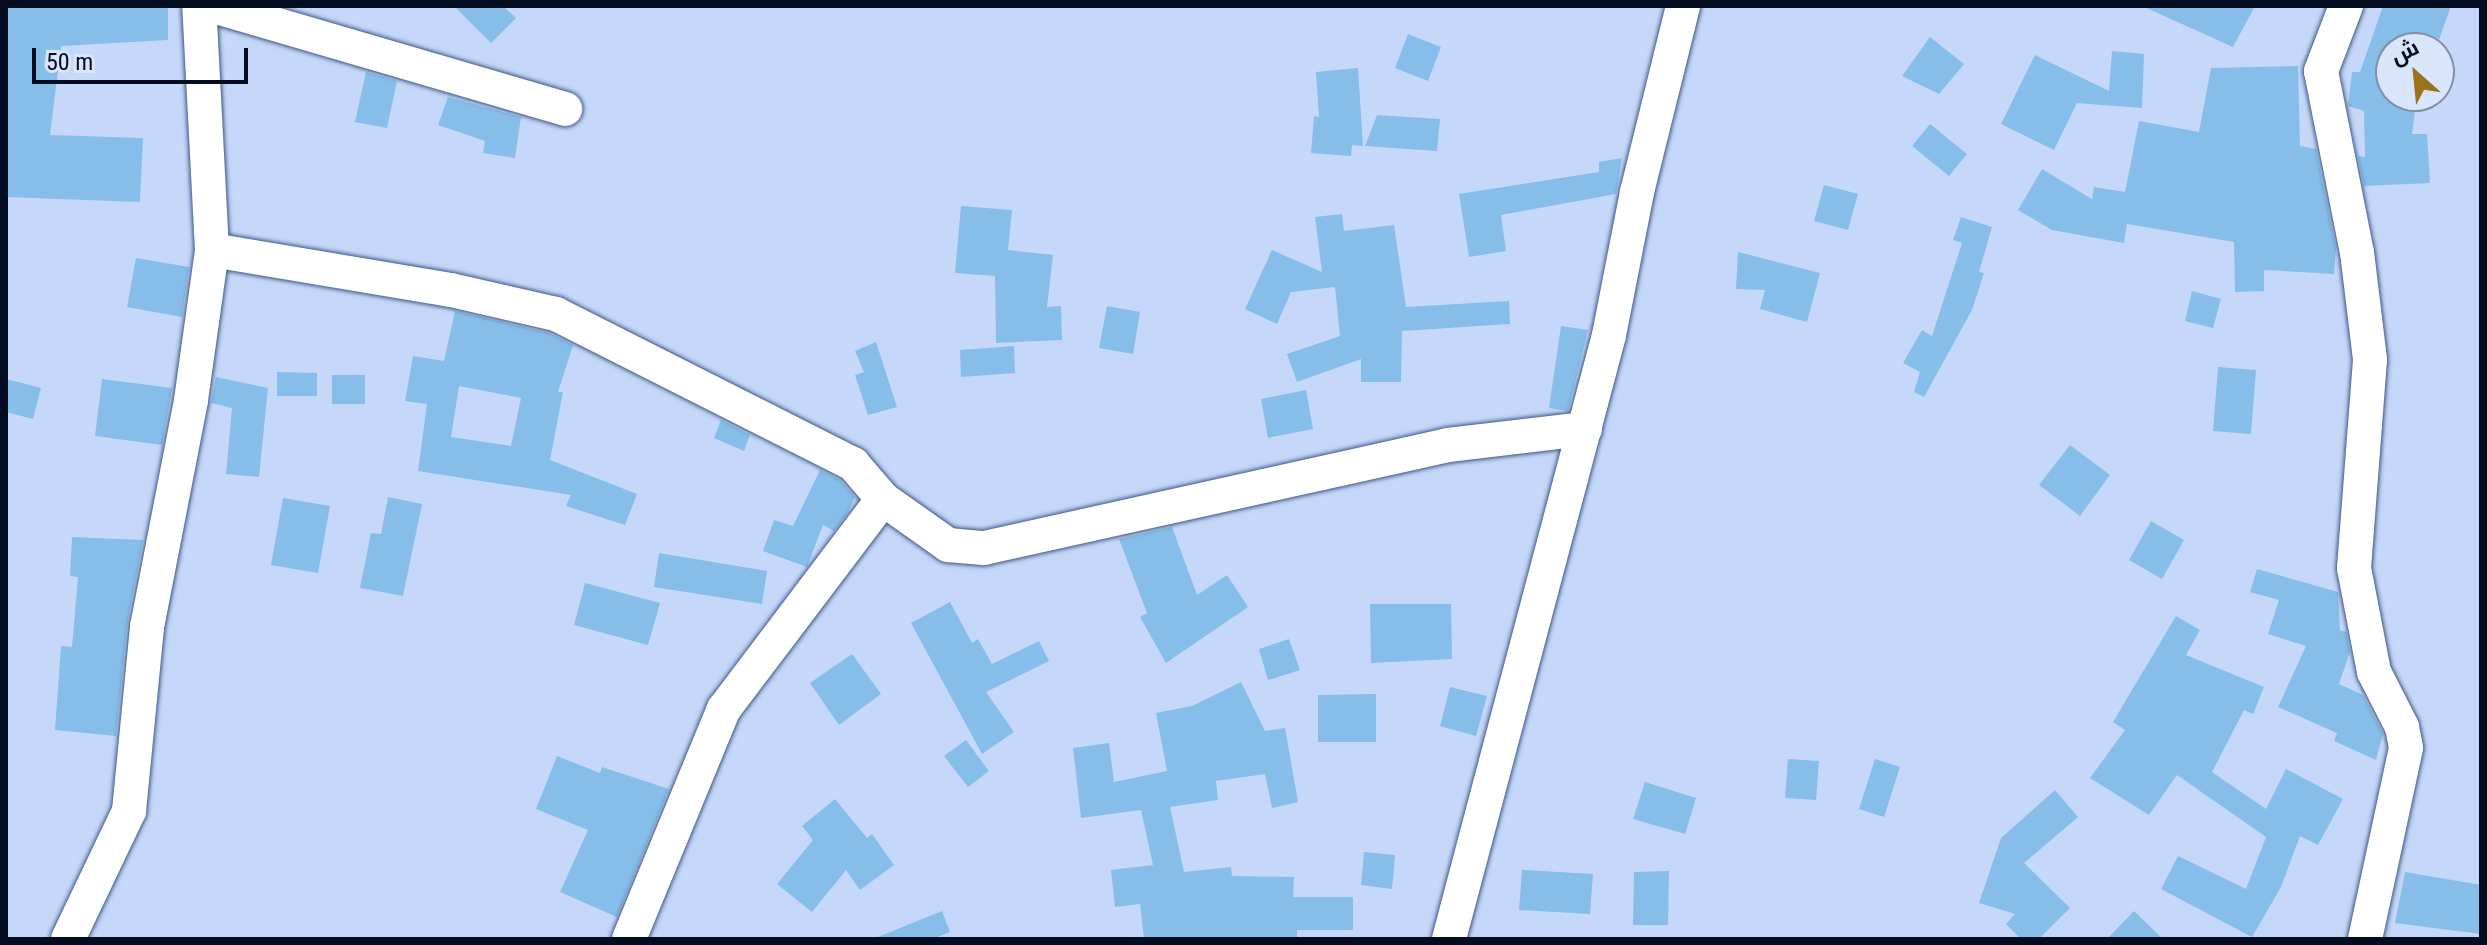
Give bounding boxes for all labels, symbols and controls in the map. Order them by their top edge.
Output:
scale bar [36,32,252,82]
north arrow [2375,32,2455,112]
text: ش [2387,34,2423,70]
text: 50 m [46,48,93,76]

